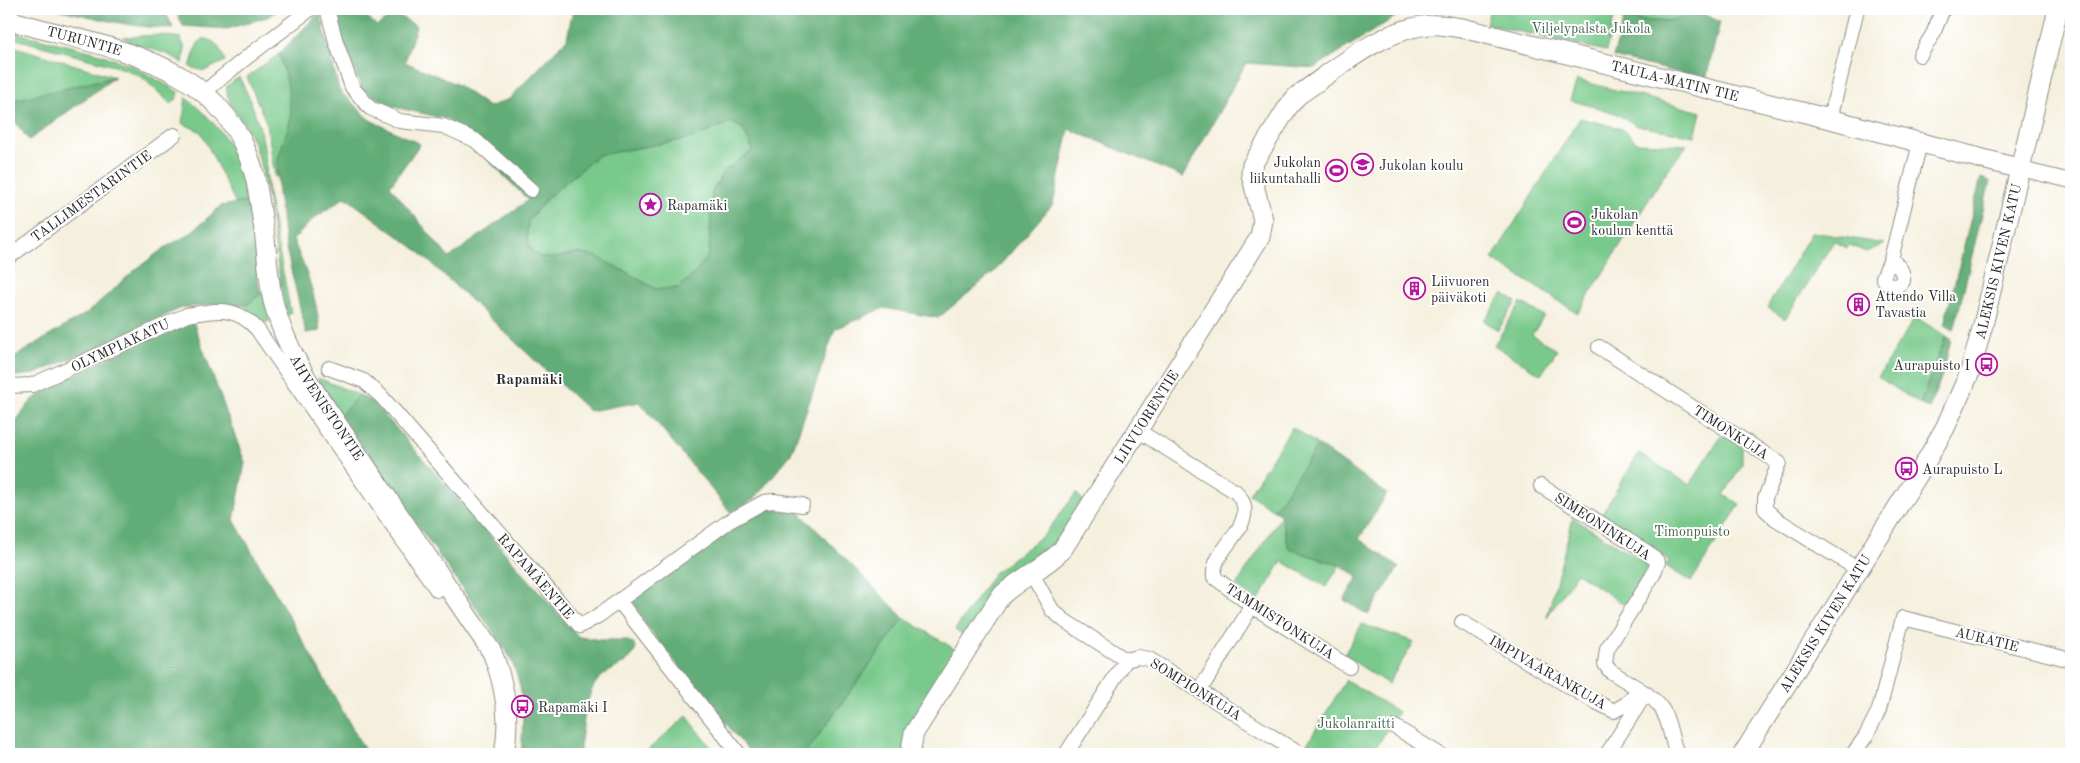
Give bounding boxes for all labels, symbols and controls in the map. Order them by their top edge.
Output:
park label: Viljelypalsta Jukola [1531,22,1651,36]
street label: TURUNTIE [45,25,123,59]
street label: TAULA-MATIN TIE [1609,59,1740,104]
street label: TALLIMESTARINTIE [29,149,154,245]
school or university icon: Jukolan koulu [1351,153,1375,177]
place label: Jukolan liikuntahalli [1250,156,1321,186]
sports icon: Jukolan liikuntahalli [1325,158,1349,182]
place label: Jukolan koulu [1379,159,1464,173]
street label: ALEKSIS KIVEN KATU [1973,182,2024,341]
place icon: Rapamäki [639,193,663,217]
place label: Rapamäki [667,199,727,213]
place label: Jukolan koulun kenttä [1591,208,1674,238]
sports icon: Jukolan koulun kenttä [1563,210,1587,234]
place label: Liivuoren päiväkoti [1431,275,1490,305]
building icon: Liivuoren päiväkoti [1403,277,1427,301]
place label: Attendo Villa Tavastia [1875,290,1956,320]
building icon: Attendo Villa Tavastia [1847,292,1871,316]
street label: OLYMPIAKATU [69,317,172,375]
street label: AHVENISTONTIE [287,353,366,463]
bus stop icon: Aurapuisto I [1974,353,1998,377]
place label: Aurapuisto I [1893,359,1970,373]
street label: LIIVUORENTIE [1113,368,1182,466]
district label: Rapamäki [496,373,562,388]
street label: TIMONKUJA [1690,403,1771,462]
bus stop icon: Aurapuisto L [1894,457,1918,481]
place label: Aurapuisto L [1922,463,2003,477]
street label: SIMEONINKUJA [1552,491,1653,563]
park label: Timonpuisto [1654,525,1730,539]
street label: RAPAMÄENTIE [495,529,578,622]
street label: ALEKSIS KIVEN KATU [1777,553,1874,695]
street label: TAMMISTONKUJA [1223,581,1337,662]
street label: AURATIE [1953,625,2020,655]
street label: IMPIVAARANKUJA [1486,634,1609,712]
street label: SOMPIONKUJA [1147,656,1244,724]
bus stop icon: Rapamäki I [510,695,534,719]
place label: Rapamäki I [538,701,608,715]
park label: Jukolanraitti [1317,717,1395,731]

